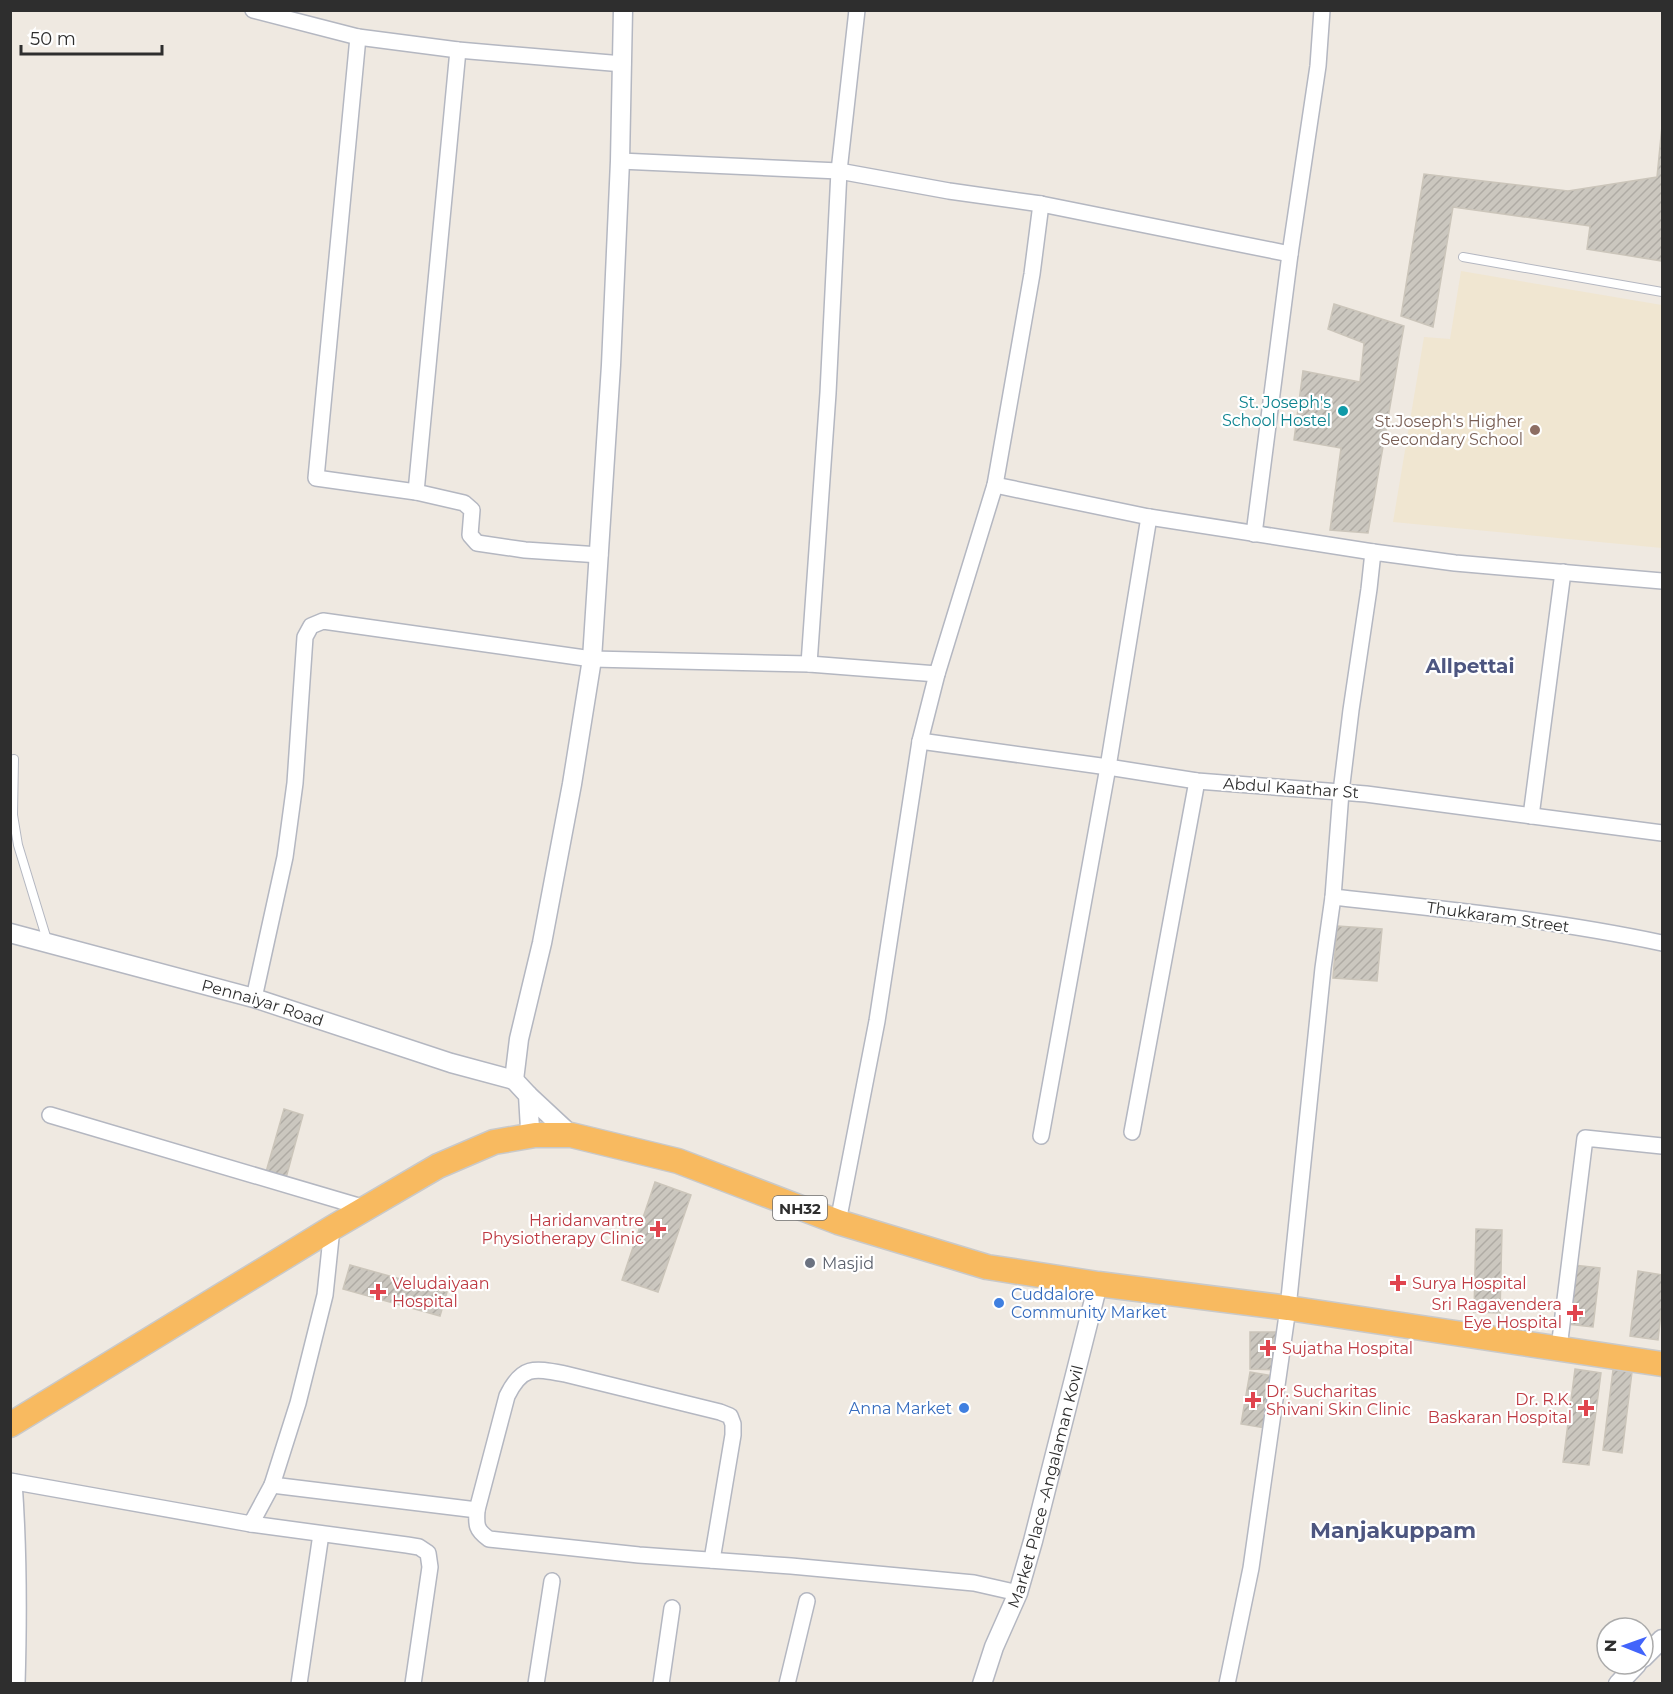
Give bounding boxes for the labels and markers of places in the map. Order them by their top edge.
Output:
place label: St. Joseph's School Hostel [1222,393,1331,430]
marker: St. Joseph's School Hostel [1336,404,1350,418]
place label: St.Joseph's Higher Secondary School [1375,412,1523,449]
marker: St.Joseph's Higher Secondary School [1528,423,1542,437]
place label: Haridanvantre Physiotherapy Clinic [482,1211,644,1248]
marker: Haridanvantre Physiotherapy Clinic [649,1220,667,1238]
place label: Masjid [822,1254,874,1273]
marker: Masjid [803,1256,817,1270]
place label: Veludaiyaan Hospital [392,1274,490,1311]
marker: Surya Hospital [1389,1274,1407,1292]
place label: Surya Hospital [1412,1274,1527,1293]
marker: Veludaiyaan Hospital [369,1283,387,1301]
place label: Cuddalore Community Market [1011,1285,1167,1322]
place label: Sri Ragavendera Eye Hospital [1432,1295,1562,1332]
marker: Cuddalore Community Market [992,1296,1006,1310]
marker: Sri Ragavendera Eye Hospital [1566,1304,1584,1322]
marker: Sujatha Hospital [1259,1339,1277,1357]
place label: Sujatha Hospital [1282,1339,1413,1358]
place label: Dr. Sucharitas Shivani Skin Clinic [1266,1382,1411,1419]
place label: Dr. R.K. Baskaran Hospital [1428,1390,1572,1427]
marker: Dr. Sucharitas Shivani Skin Clinic [1244,1391,1262,1409]
place label: Anna Market [849,1399,953,1418]
marker: Dr. R.K. Baskaran Hospital [1577,1399,1595,1417]
marker: Anna Market [957,1401,971,1415]

